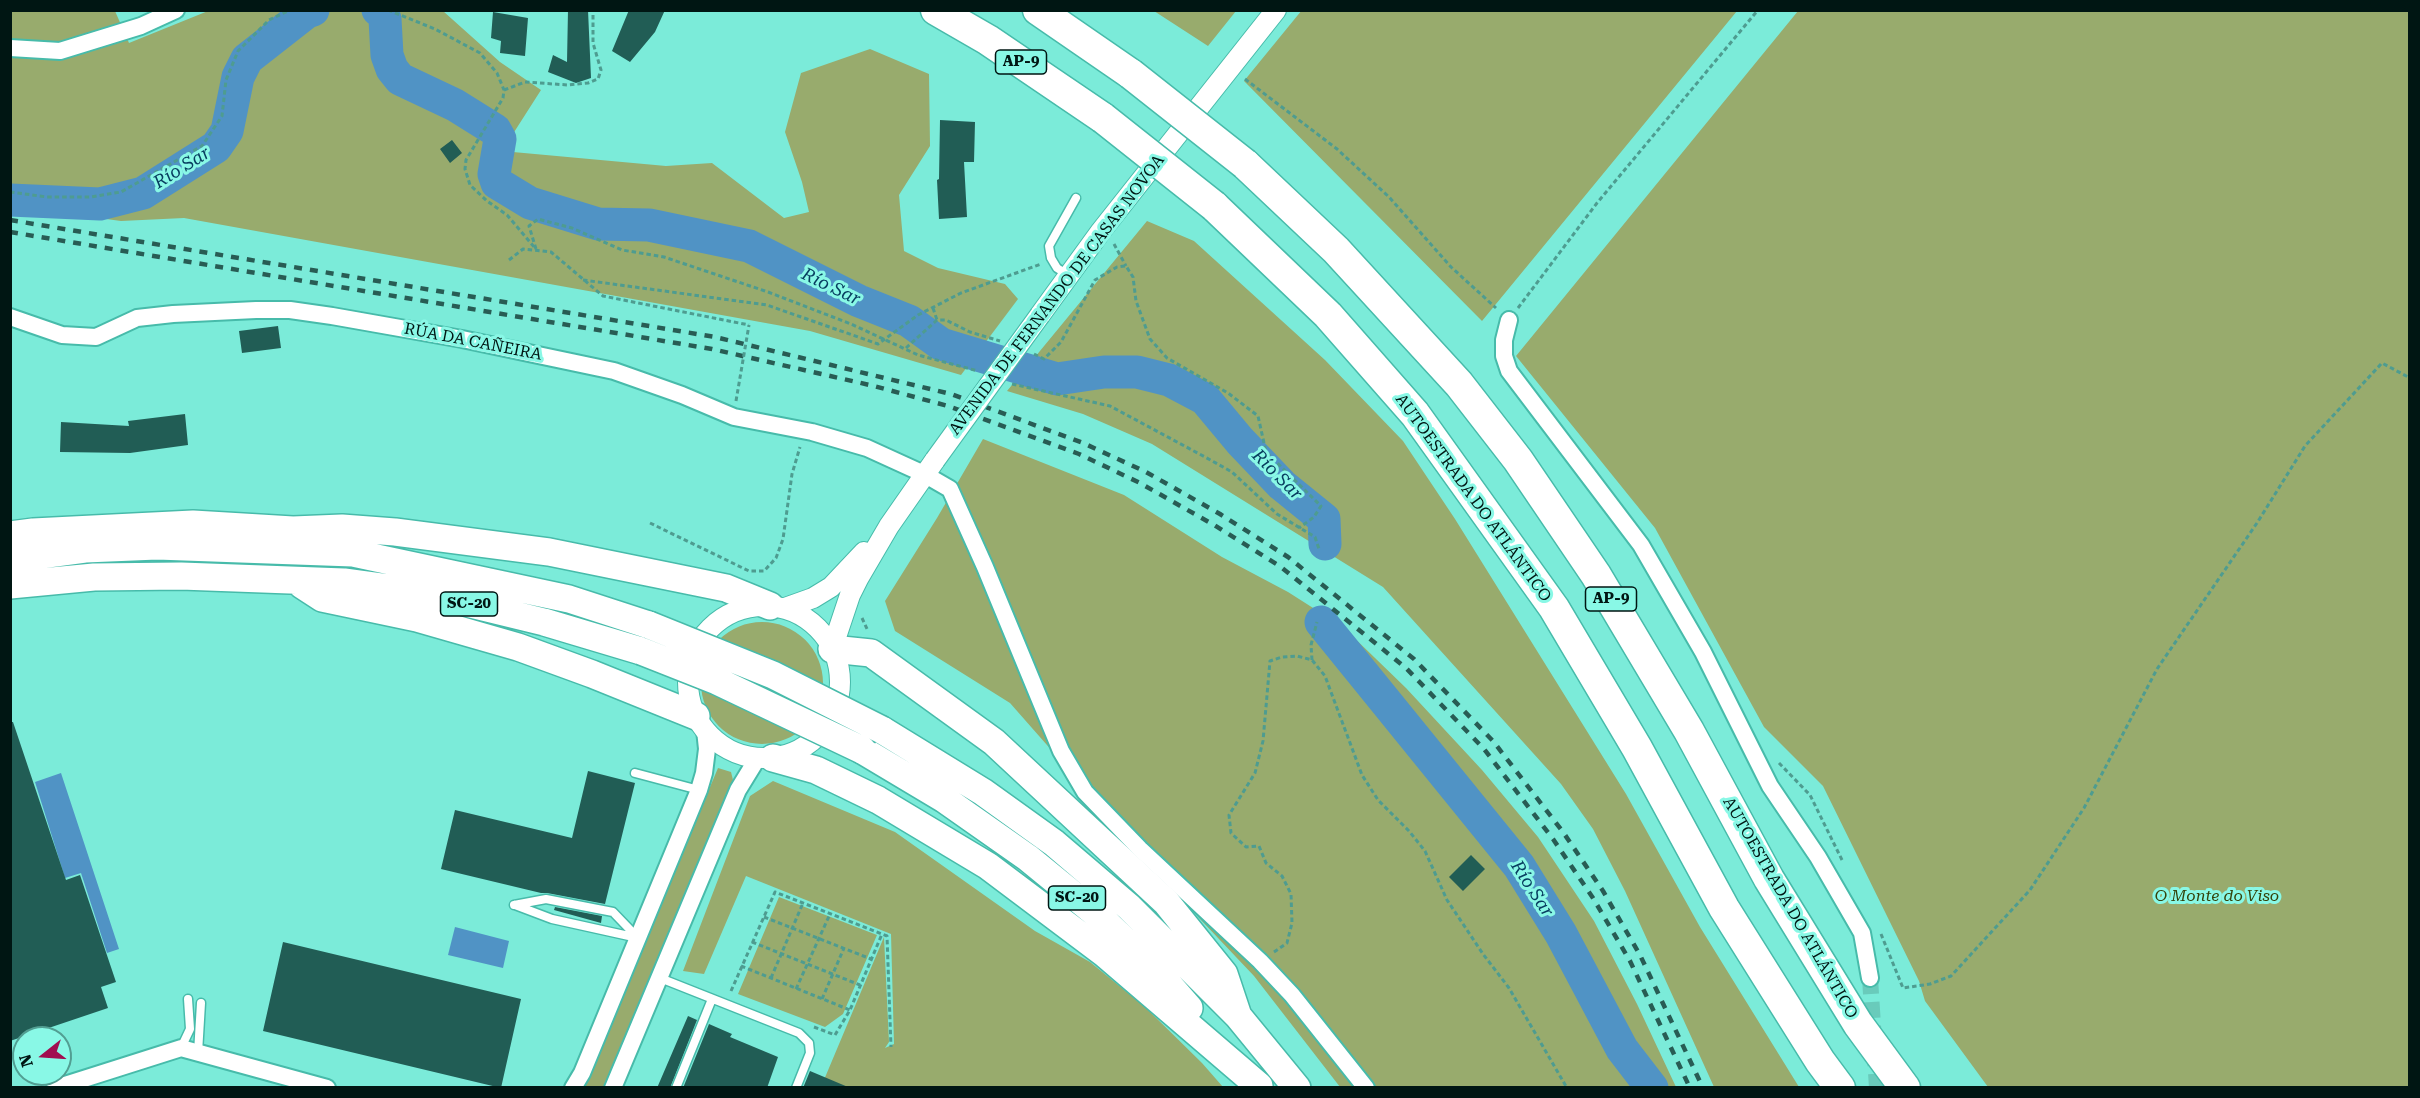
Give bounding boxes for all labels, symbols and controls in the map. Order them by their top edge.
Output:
road number: AP-9 [996,50,1046,74]
water label: Río Sar [150,142,214,194]
street label: AVENIDA DE FERNANDO DE CASAS NOVOA [945,151,1169,439]
water label: Río Sar [798,264,864,310]
street label: RÚA DA CAÑEIRA [403,319,543,365]
street label: AUTOESTRADA DO ATLÁNTICO [1391,390,1555,606]
water label: Río Sar [1247,445,1307,505]
road number: AP-9 [1586,587,1636,611]
road number: SC-20 [440,592,498,616]
street label: AUTOESTRADA DO ATLÁNTICO [1719,794,1861,1022]
water label: Río Sar [1506,857,1558,921]
road number: SC-20 [1048,886,1106,910]
park label: O Monte do Viso [2155,886,2279,906]
north arrow [12,1026,72,1086]
text: N [15,1052,37,1070]

